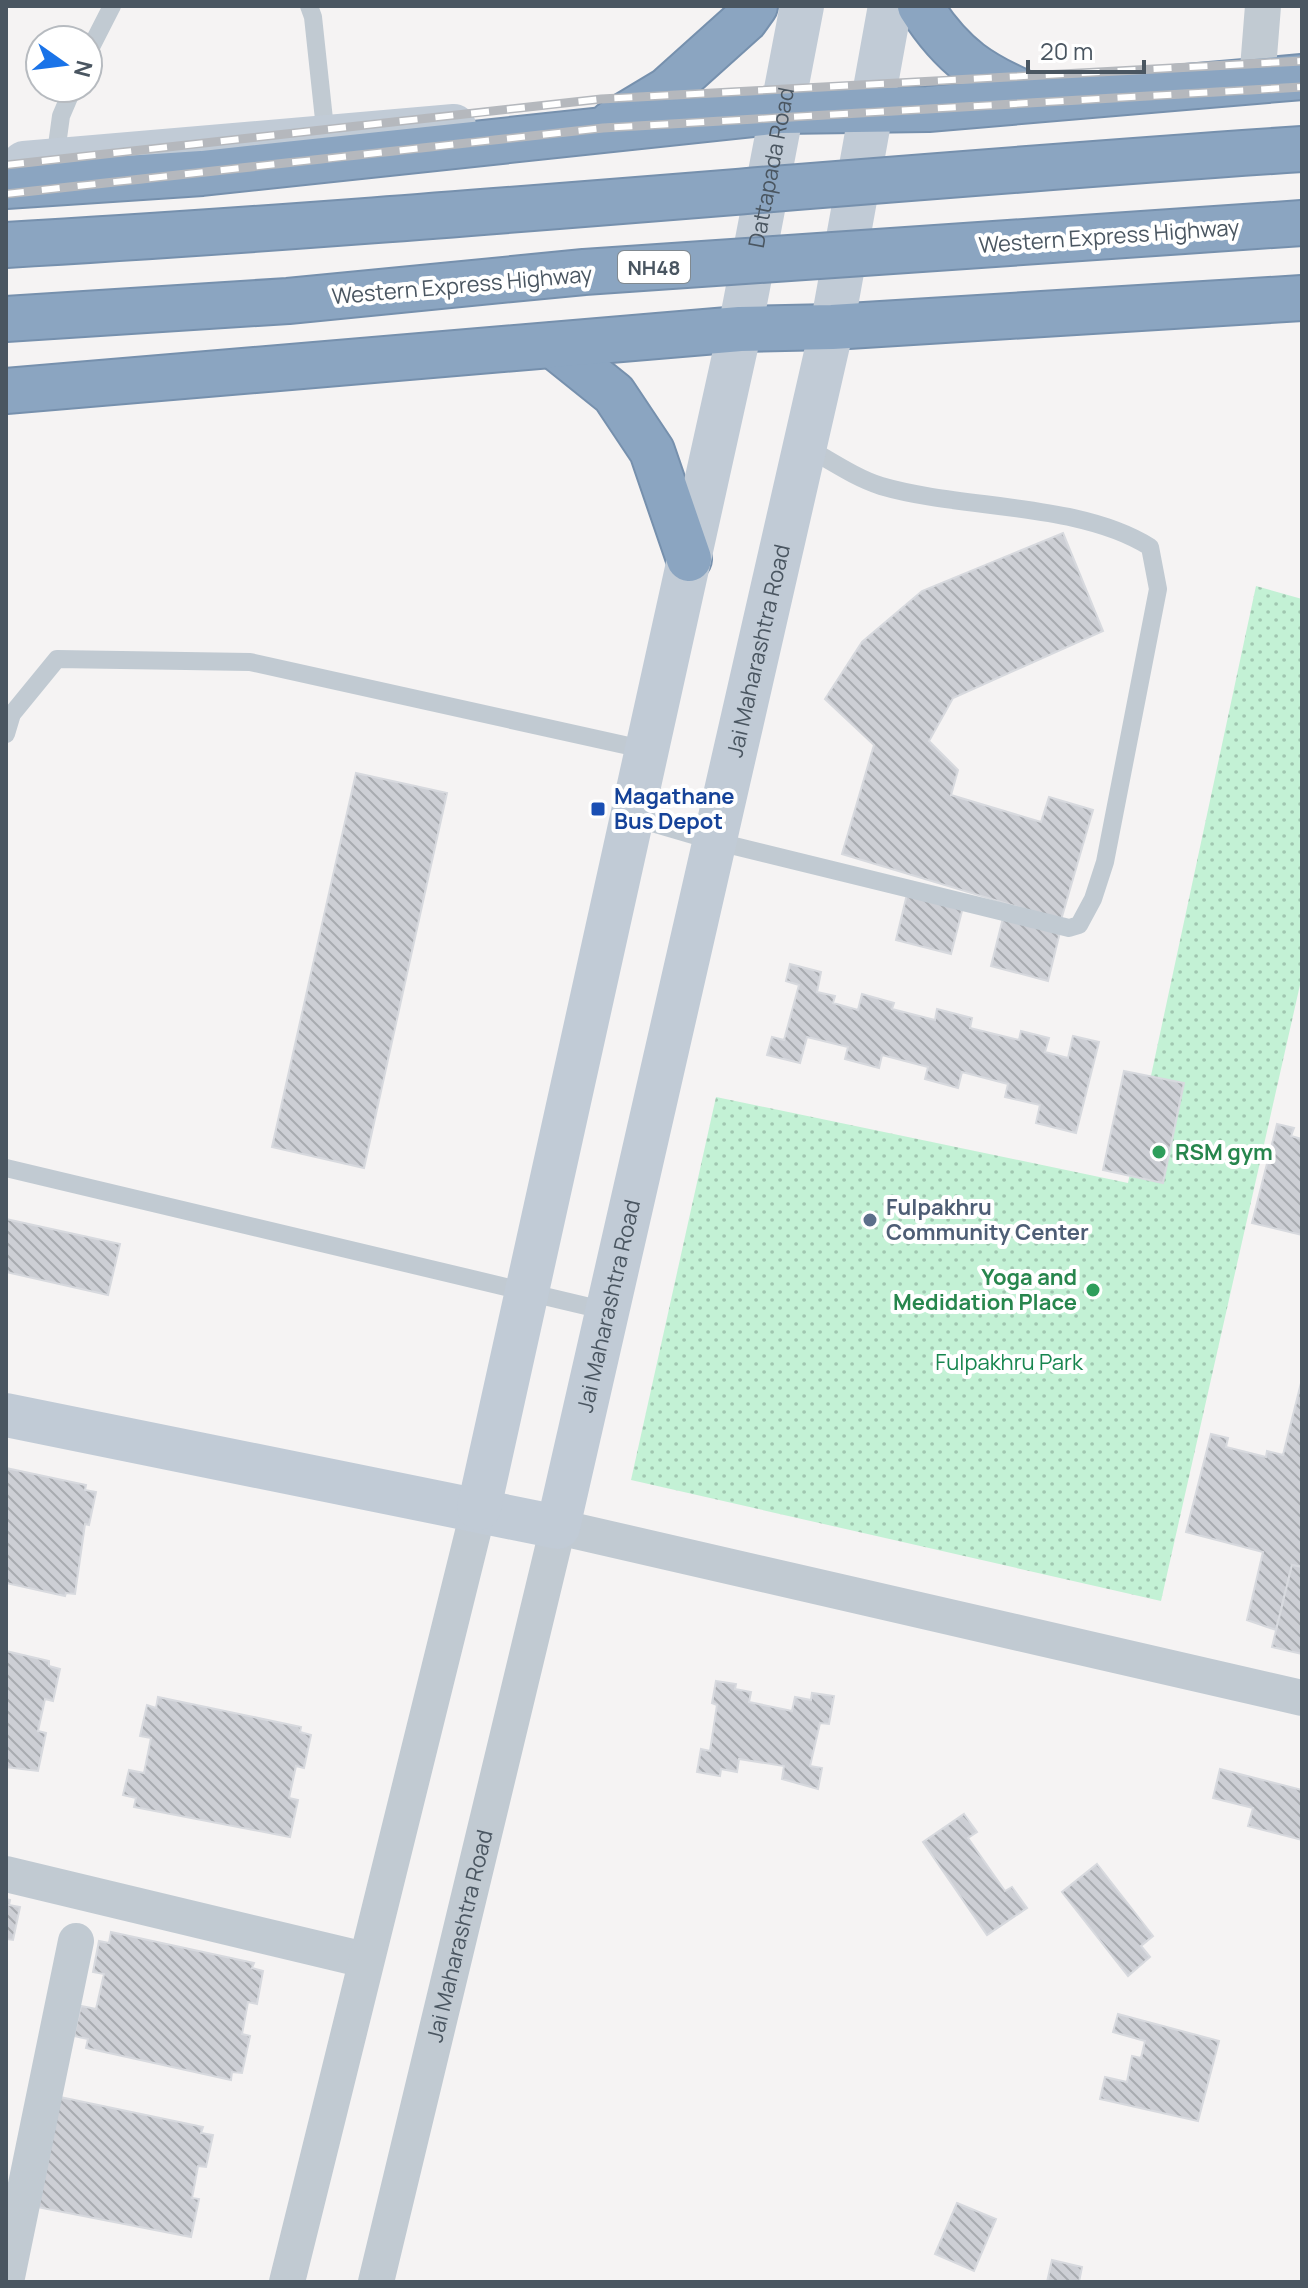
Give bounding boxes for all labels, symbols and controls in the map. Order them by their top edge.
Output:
north arrow [24,24,104,104]
scale bar [1028,24,1144,74]
text: 20 m [1040,34,1093,67]
text: N [67,58,100,80]
street label: Dattapada Road [741,85,801,250]
street label: Western Express Highway [978,212,1241,260]
road number: NH48 [618,251,690,283]
street label: Western Express Highway [331,259,594,311]
street label: Jai Maharashtra Road [719,541,797,760]
place label: Magathane Bus Depot [614,781,735,836]
marker: Magathane Bus Depot [589,800,607,818]
place label: RSM gym [1175,1137,1273,1167]
marker: RSM gym [1150,1143,1168,1161]
place label: Fulpakhru Community Center [886,1192,1089,1247]
street label: Jai Maharashtra Road [570,1197,647,1415]
marker: Fulpakhru Community Center [861,1211,879,1229]
place label: Yoga and Medidation Place [893,1262,1077,1317]
marker: Yoga and Medidation Place [1084,1281,1102,1299]
park label: Fulpakhru Park [935,1347,1084,1377]
street label: Jai Maharashtra Road [419,1827,499,2045]

